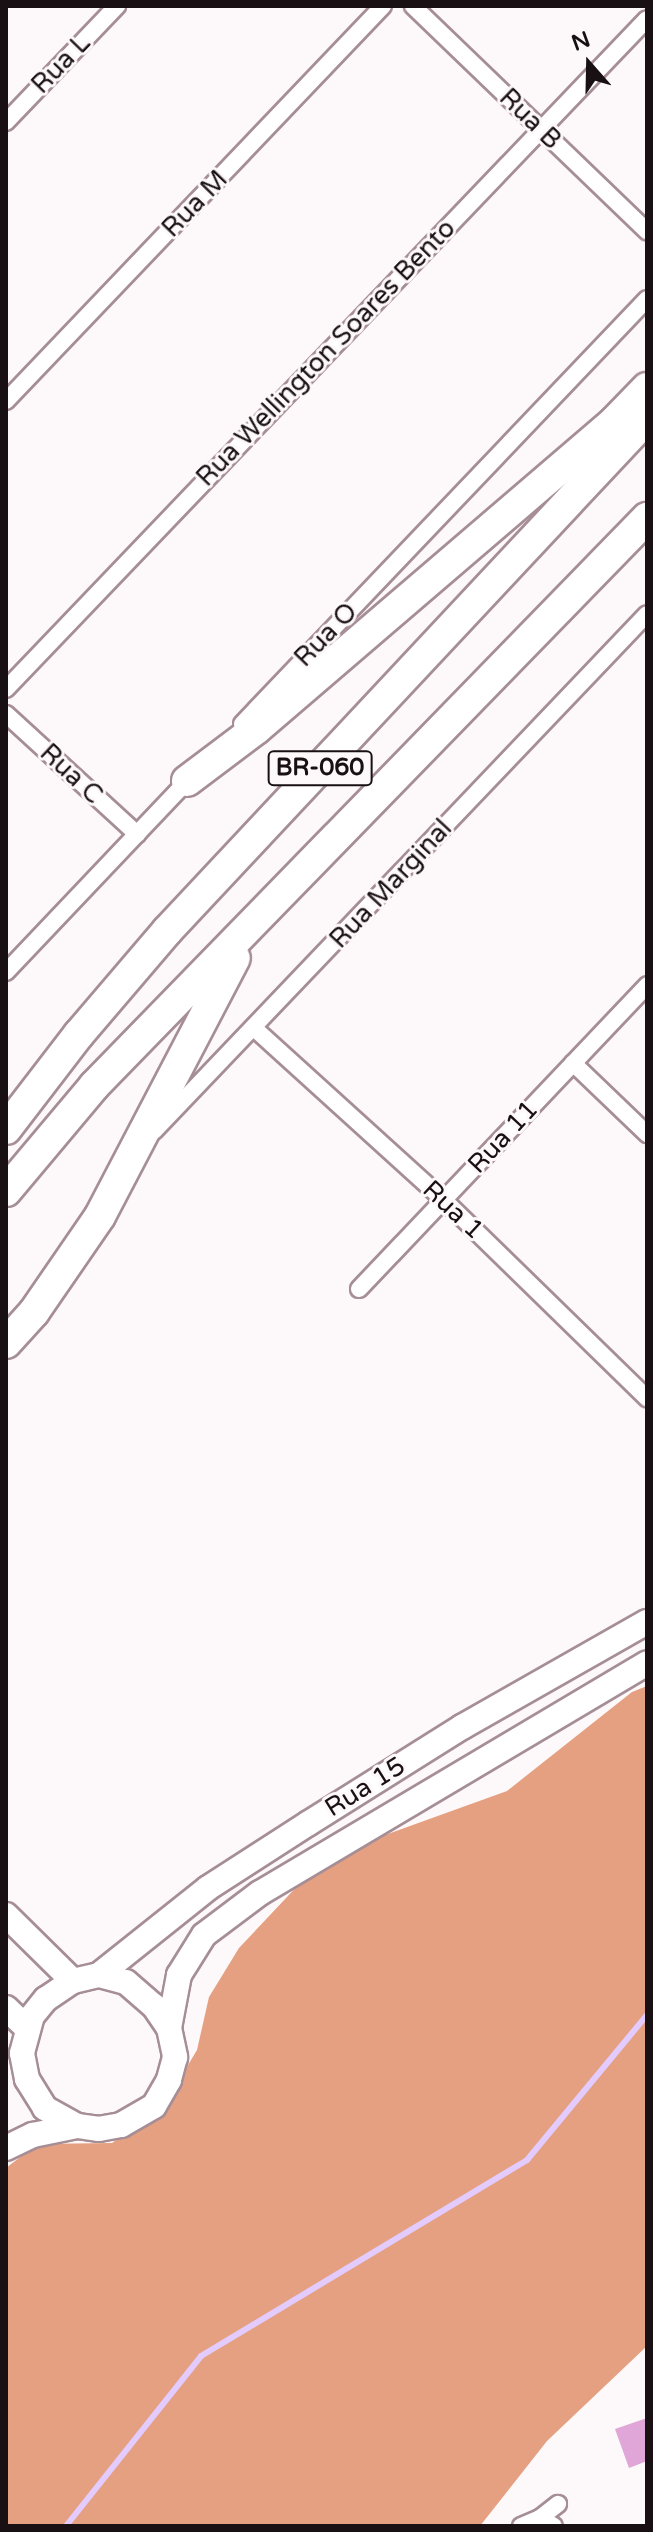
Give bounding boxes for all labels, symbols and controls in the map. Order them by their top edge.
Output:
north arrow [549,24,629,104]
text: N [568,26,594,57]
street label: Rua L [25,28,97,100]
street label: Rua B [493,82,567,156]
street label: Rua M [156,164,234,244]
street label: Rua Wellington Soares Bento [190,213,462,493]
street label: Rua O [288,597,364,673]
street label: Rua C [33,737,109,811]
road number: BR-060 [266,748,374,788]
street label: Rua Marginal [323,813,459,955]
street label: Rua 11 [461,1094,545,1180]
street label: Rua 1 [416,1174,490,1246]
street label: Rua 15 [319,1750,411,1824]

